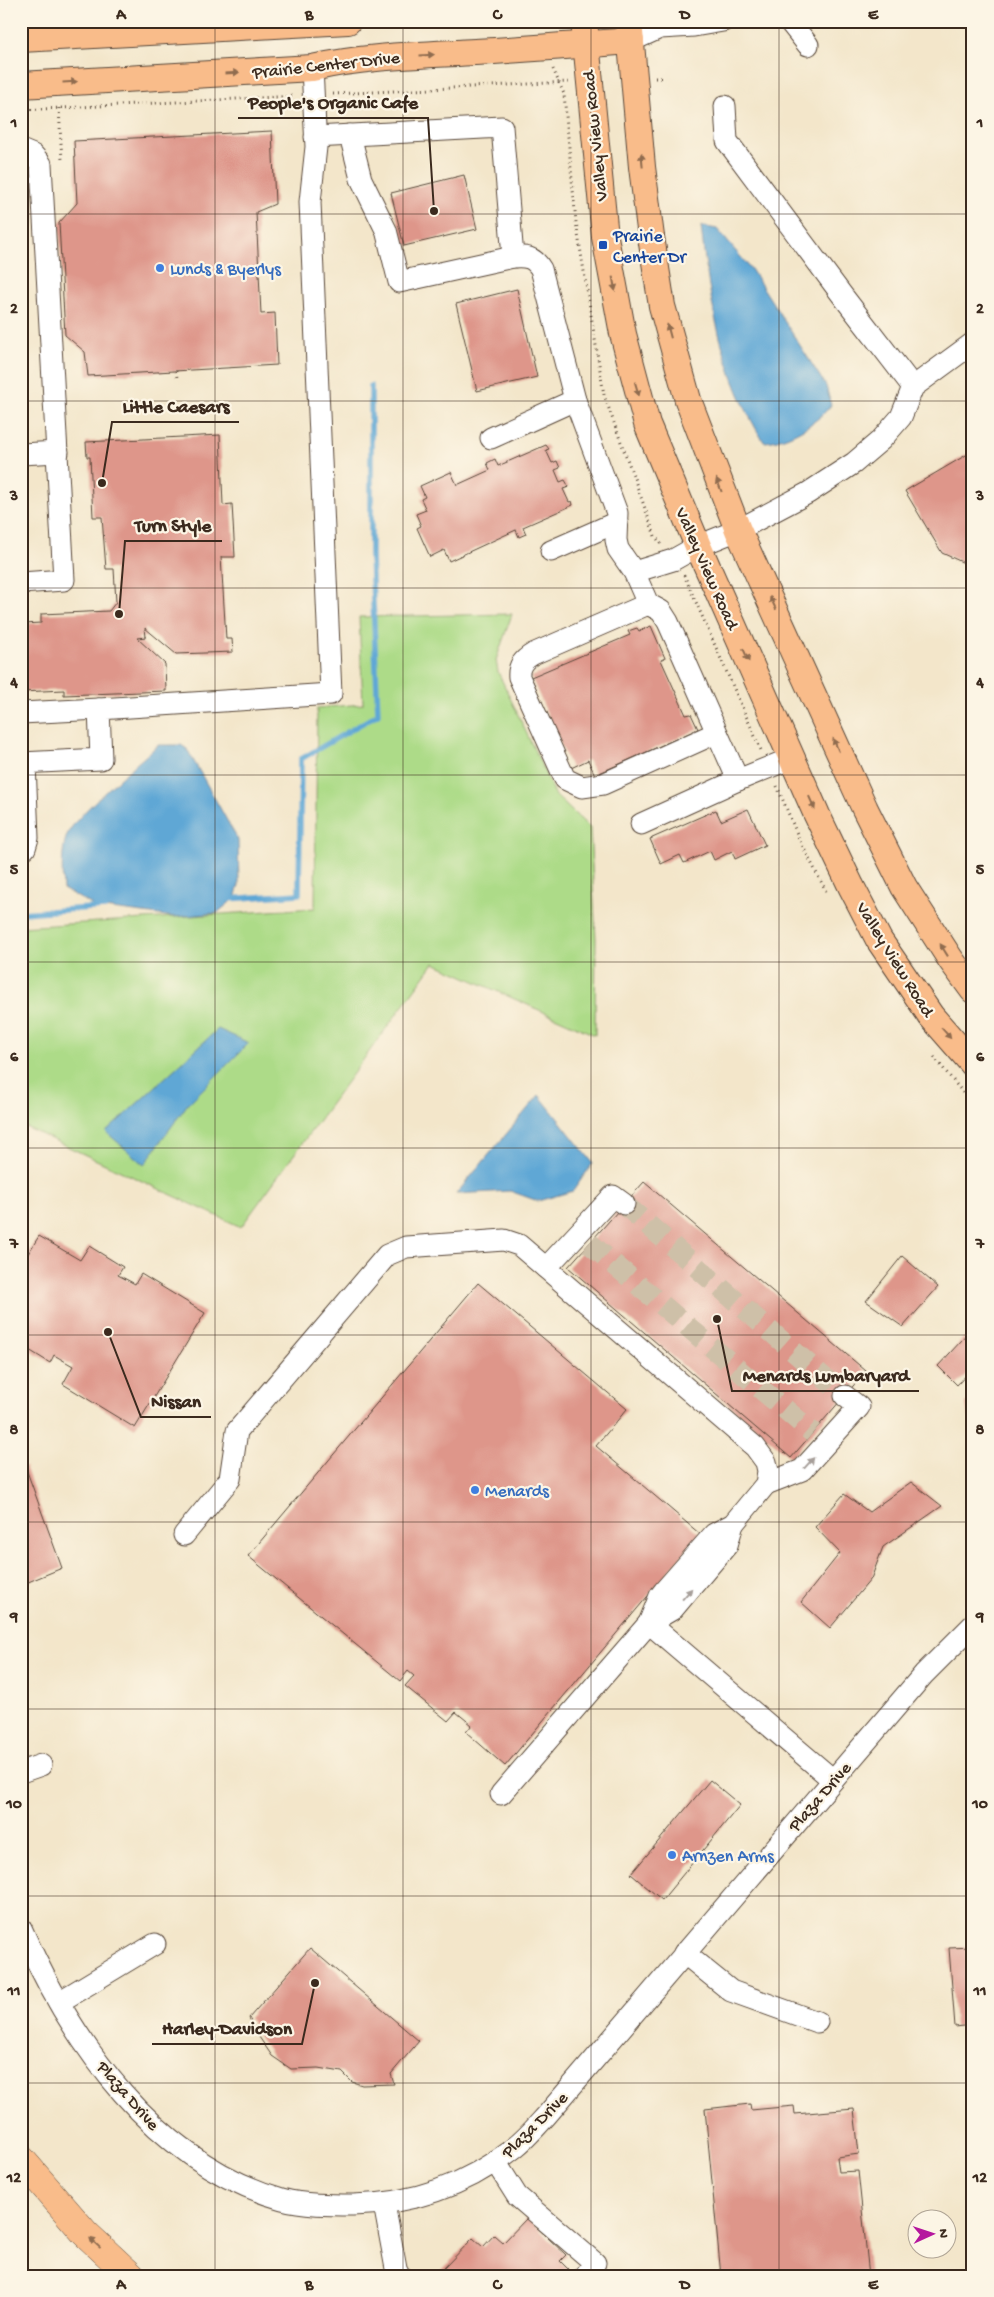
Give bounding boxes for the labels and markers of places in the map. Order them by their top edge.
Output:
callout: People's Organic Cafe [238,84,428,118]
place label: Prairie Center Dr [612,227,688,269]
marker: Prairie Center Dr [597,239,609,251]
place label: Lunds & Byerlys [170,260,282,281]
marker: Lunds & Byerlys [154,262,166,274]
callout: Little Caesars [112,388,239,422]
callout: Turn Style [125,507,222,541]
callout: Menards Lumbaryard [732,1357,919,1391]
callout: Nissan [141,1383,211,1417]
place label: Menards [485,1482,550,1503]
marker: Menards [469,1484,481,1496]
place label: Arnzen Arms [682,1847,775,1868]
marker: Arnzen Arms [666,1849,678,1861]
callout: Harley-Davidson [152,2010,302,2044]

